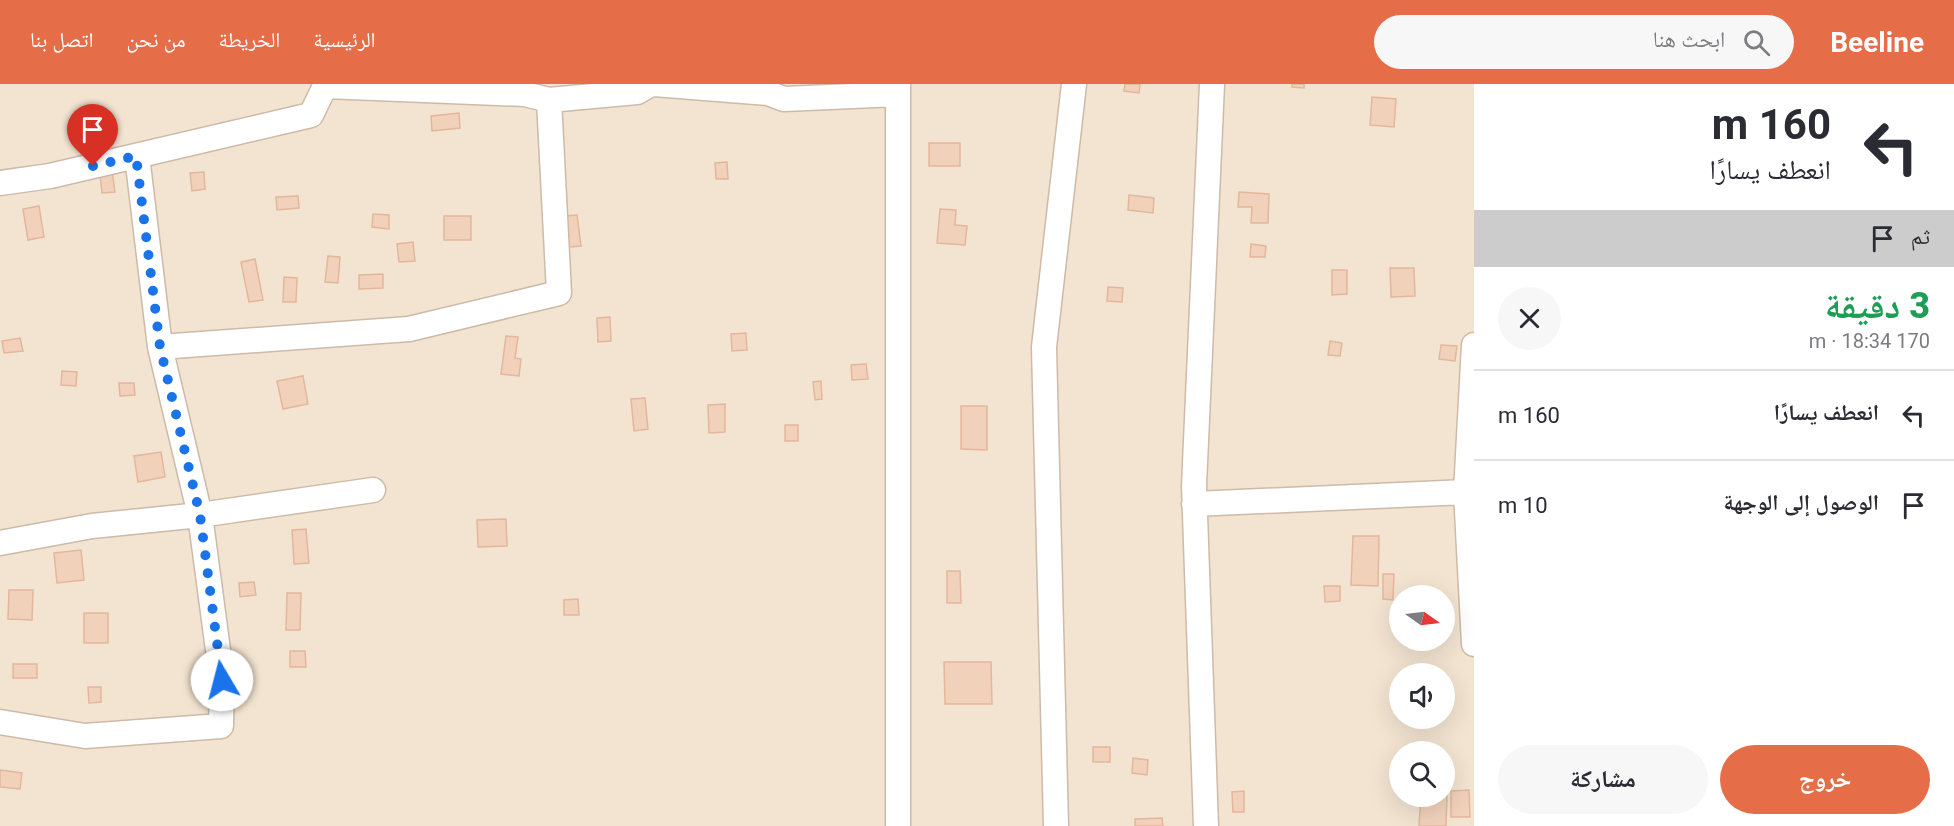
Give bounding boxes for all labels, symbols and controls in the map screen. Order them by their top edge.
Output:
search box [1374,15,1794,69]
icon: search [1740,26,1773,59]
text: Beeline [1830,26,1924,59]
text: ابحث هنا [1653,27,1725,52]
text: اتصل بنا [30,28,93,52]
text: من نحن [126,28,186,52]
text: الخريطة [219,28,280,52]
text: الرئيسية [313,28,376,52]
text: 160 m [1712,100,1831,149]
pin [67,104,118,166]
icon: left [1852,108,1930,186]
icon: arrive [76,113,109,146]
text: انعطف يسارًا [1709,154,1831,186]
icon: arrive [1866,222,1899,255]
text: ثم [1911,224,1930,249]
text: 3 دقيقة [1825,285,1930,327]
button: close [1498,287,1561,350]
text: 170 m · 18:34 [1809,329,1930,353]
icon: left [1897,399,1930,432]
text: انعطف يسارًا [1774,400,1879,425]
text: 160 m [1498,403,1560,428]
icon: arrive [1897,489,1930,522]
text: الوصول إلى الوجهة [1723,490,1879,515]
text: 10 m [1498,493,1548,518]
north arrow [1389,585,1455,651]
map controls [1389,585,1455,807]
position arrow [190,648,254,712]
button: sound [1389,663,1455,729]
button: search [1389,741,1455,807]
button: مشاركة [1498,745,1708,814]
button: خروج [1720,745,1930,814]

